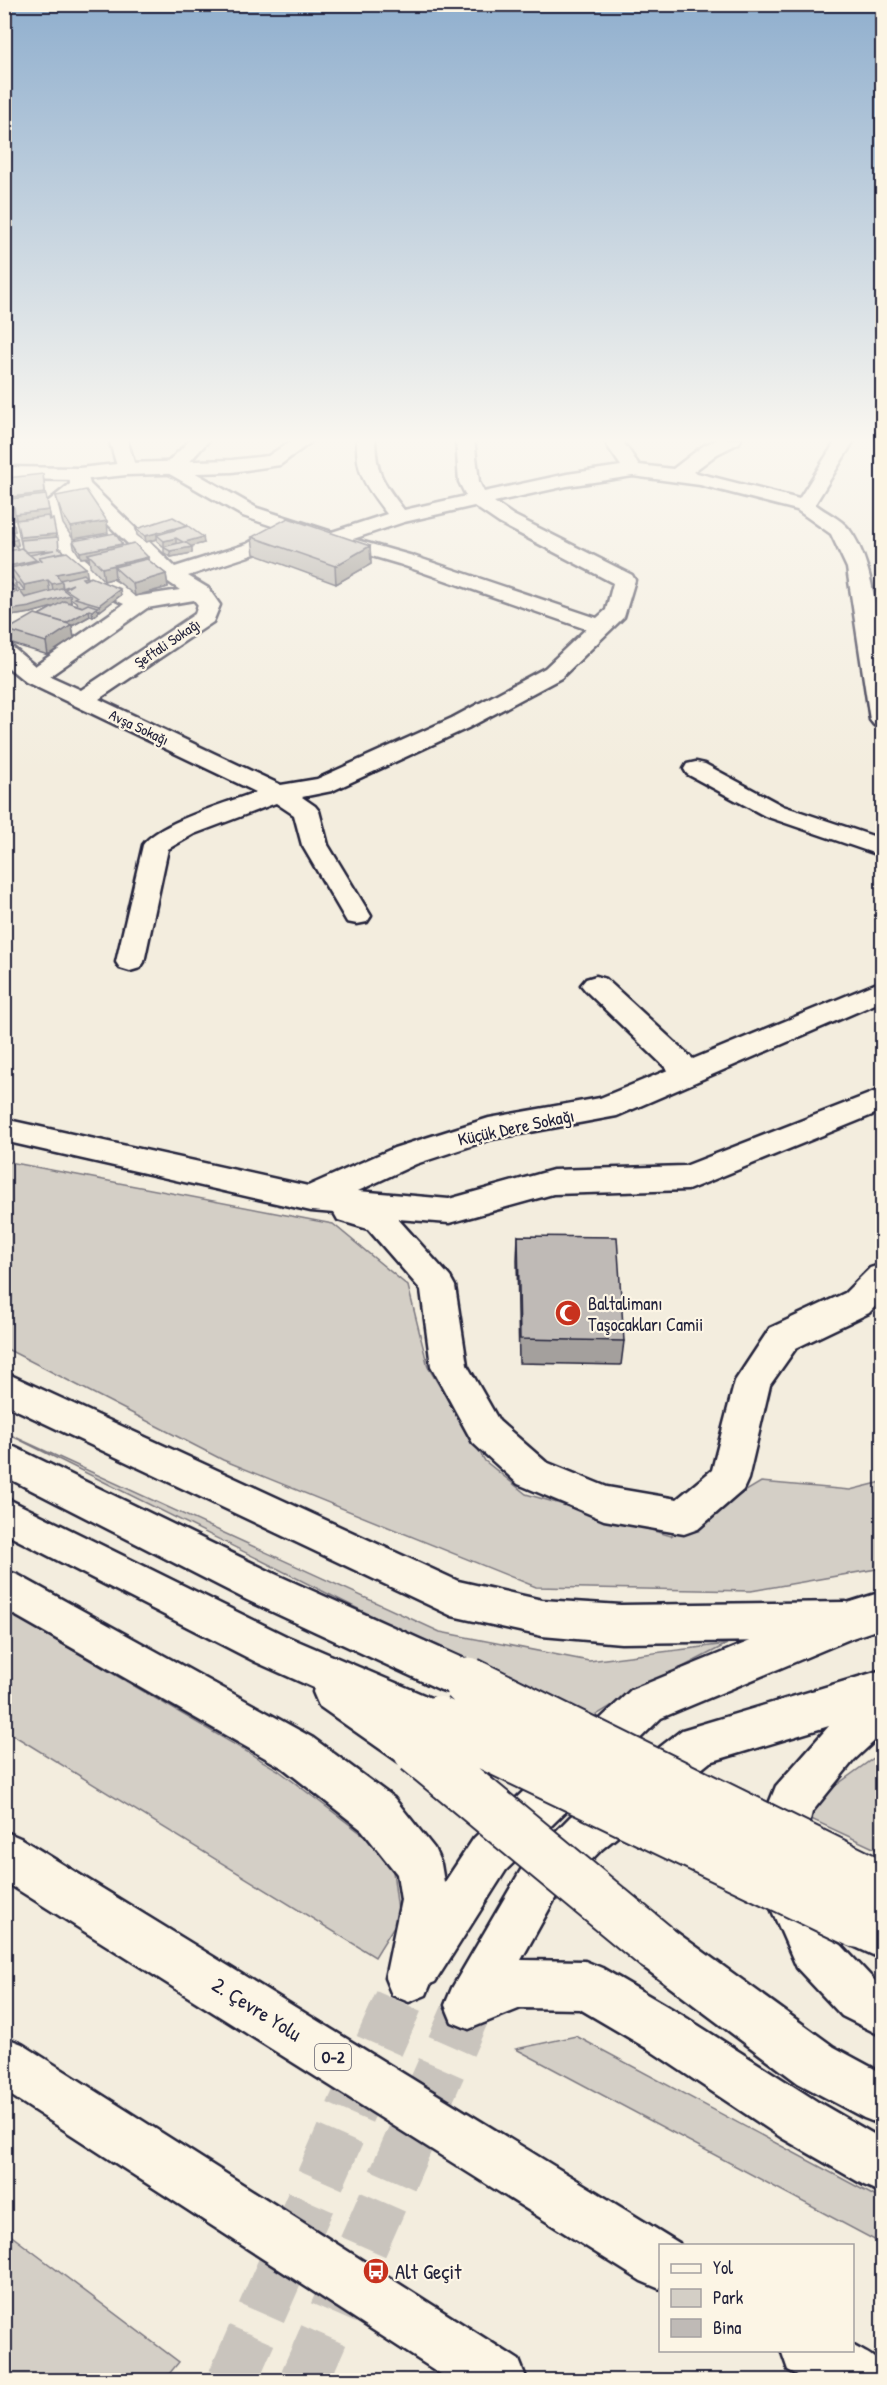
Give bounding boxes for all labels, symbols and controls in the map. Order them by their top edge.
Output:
street label: Şeftali Sokağı [130,613,204,673]
street label: Avşa Sokağı [106,704,172,750]
street label: Küçük Dere Sokağı [455,1102,577,1152]
place label: Baltalimanı Taşocakları Camii [588,1291,703,1337]
mosque icon: Baltalimanı Taşocakları Camii [553,1298,583,1328]
street label: 2. Çevre Yolu [207,1970,308,2048]
road number: O-2 [315,2044,351,2070]
legend [659,2244,854,2352]
text: Yol [713,2255,733,2280]
bus stop icon: Alt Geçit [361,2256,391,2286]
place label: Alt Geçit [395,2257,462,2286]
text: Park [713,2285,744,2310]
text: Bina [713,2315,741,2340]

